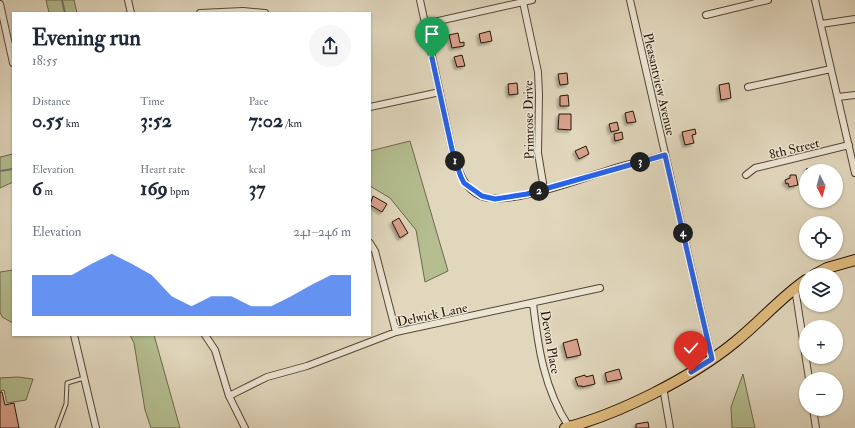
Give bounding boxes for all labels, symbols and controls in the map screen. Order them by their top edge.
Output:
pin [415,17,449,58]
icon: arrive [421,23,443,45]
text: Evening run [32,24,141,52]
button: share [309,25,351,67]
street label: Pleasantview Avenue [639,31,679,138]
text: 18:55 [32,53,57,69]
street label: Primrose Drive [520,80,538,160]
text: Distance [32,95,70,108]
text: Time [140,95,164,108]
text: Pace [249,95,268,108]
text: 0.55 [32,108,63,133]
text: 3:52 [140,108,172,133]
text: 7:02 [249,108,283,133]
text: km [63,117,80,130]
text: /km [283,117,302,130]
street label: 8th Street [767,135,821,163]
pin: 1 [445,151,465,171]
pin: 3 [630,152,650,172]
text: 1 [453,154,457,167]
text: 3 [638,155,642,168]
text: Elevation [32,163,74,176]
text: Heart rate [140,163,185,176]
text: kcal [249,163,266,176]
north arrow [799,164,843,208]
map controls [799,164,843,416]
text: 6 [32,176,42,201]
text: 169 [140,176,168,201]
text: 37 [249,176,266,201]
pin: 2 [529,181,549,201]
text: 2 [536,184,542,197]
text: m [42,185,53,198]
text: bpm [168,185,190,198]
button: locate [799,216,843,260]
pin: 4 [673,223,693,243]
text: Elevation [32,224,82,240]
text: 241–246 m [293,224,351,240]
text: 4 [680,226,686,239]
button: layers [799,268,843,312]
street label: Delwick Lane [395,300,470,330]
street label: Devon Place [537,309,564,376]
button: + [799,320,843,364]
pin [674,331,708,372]
icon: check [680,337,702,359]
button: − [799,372,843,416]

